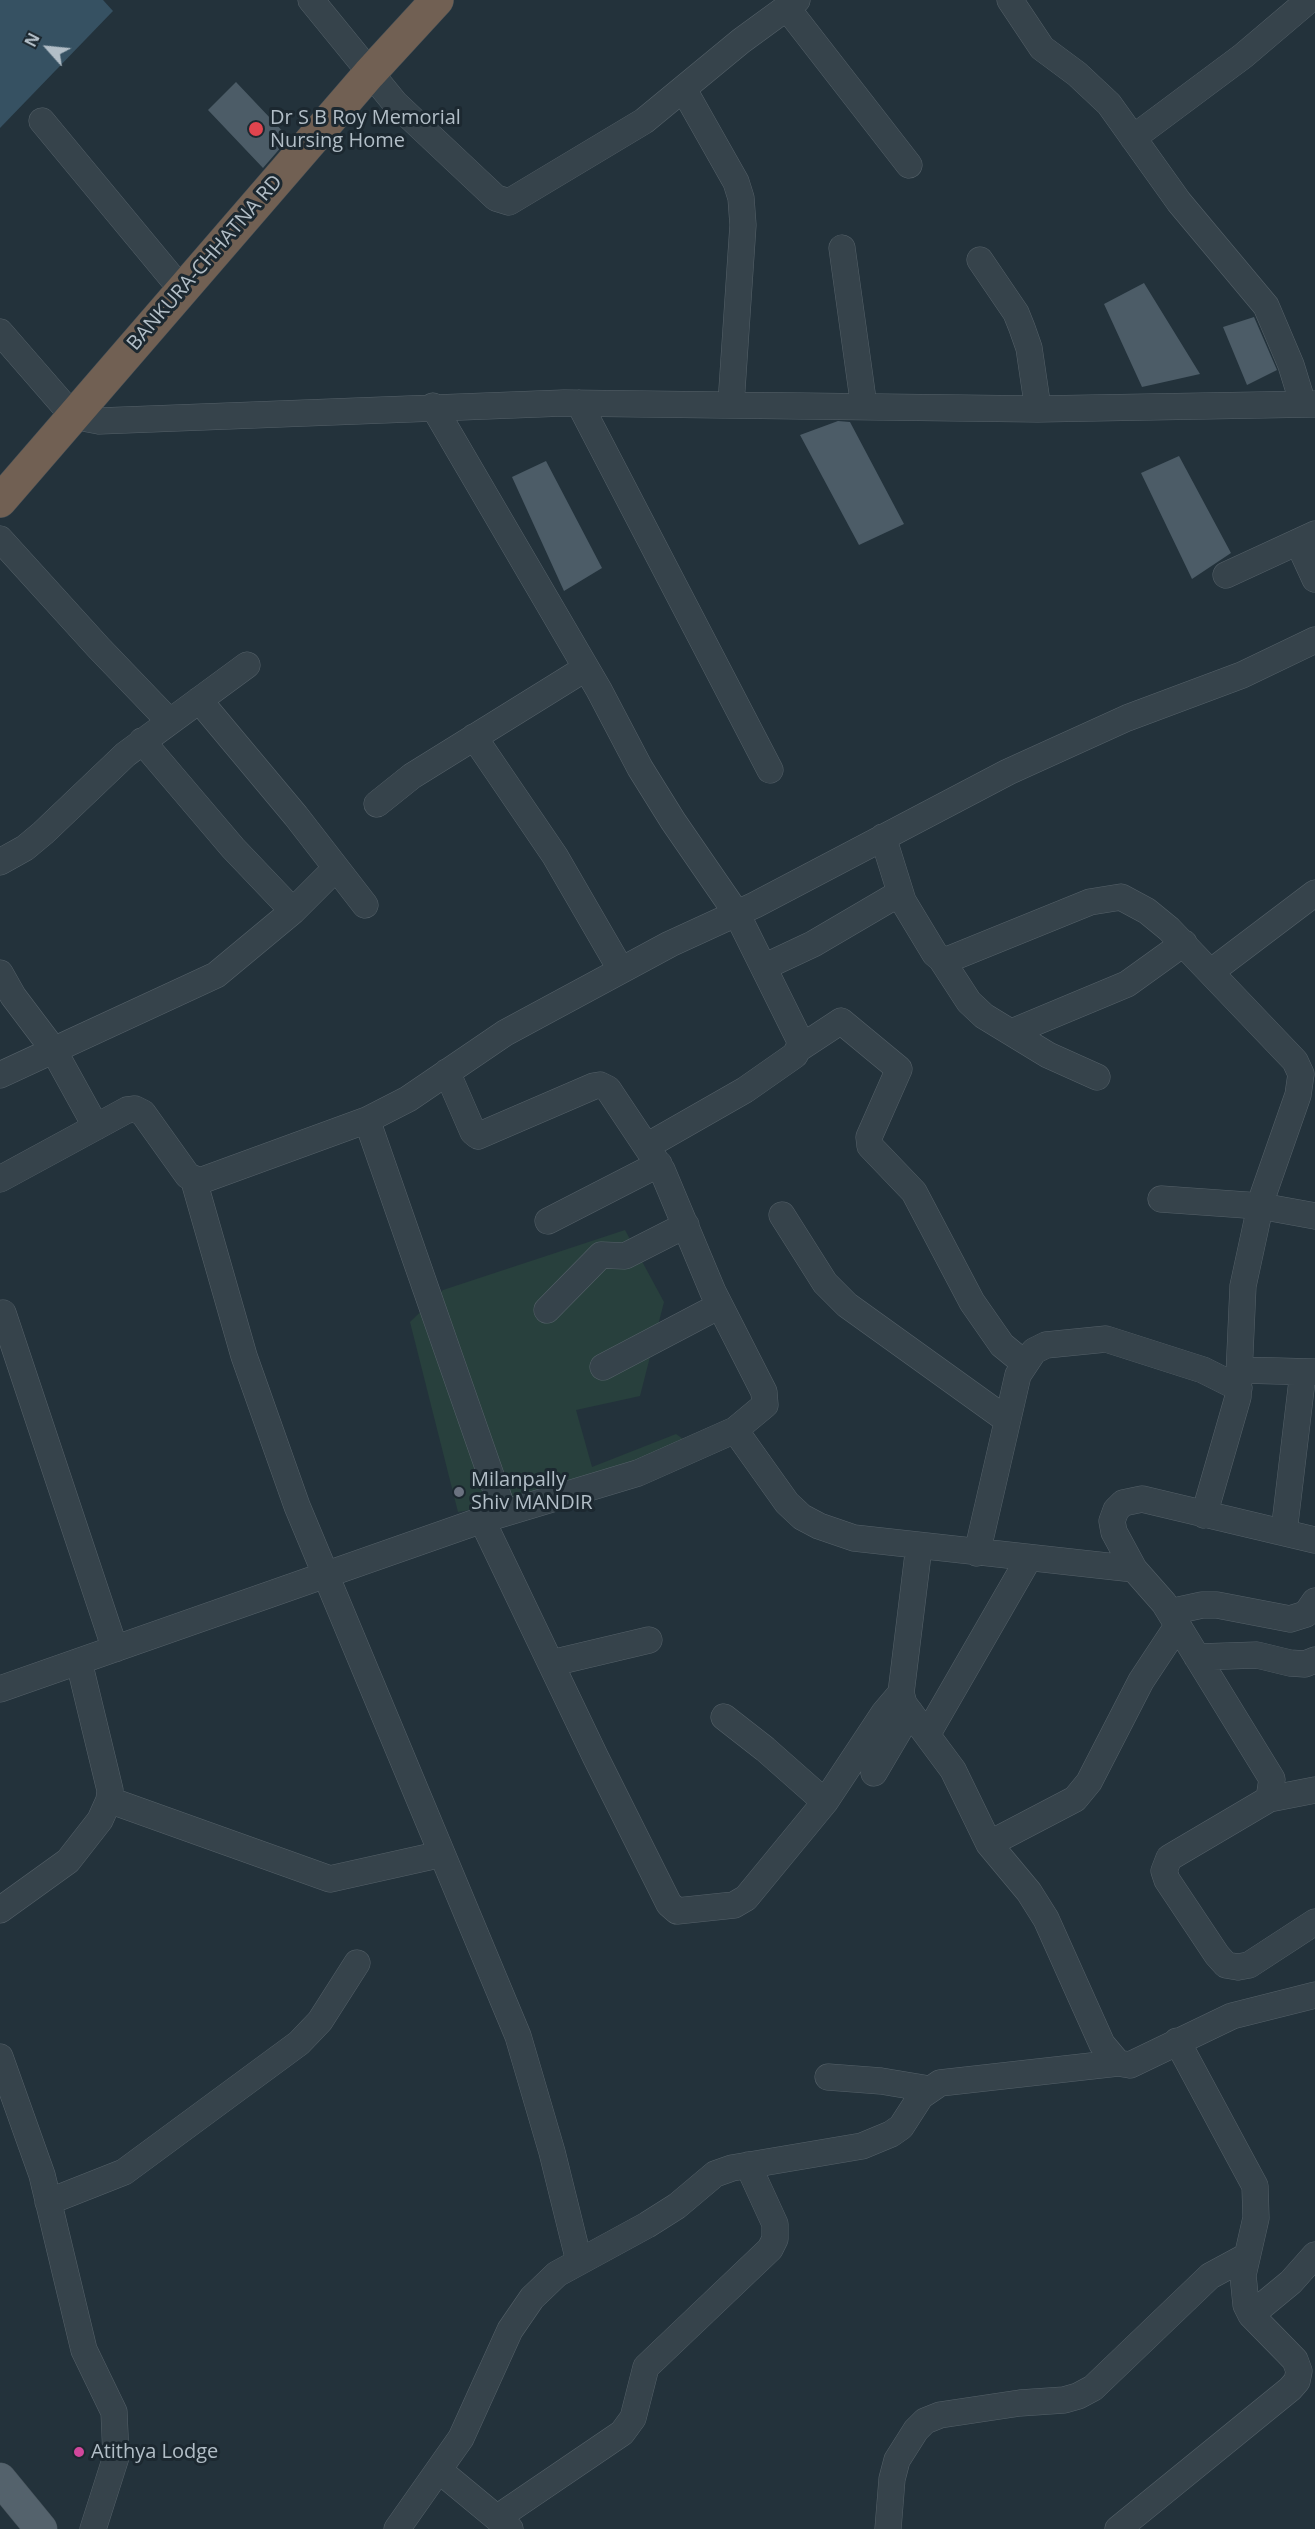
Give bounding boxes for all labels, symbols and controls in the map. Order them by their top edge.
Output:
north arrow [18,18,78,78]
text: N [19,29,45,51]
place label: Dr S B Roy Memorial Nursing Home [270,106,461,153]
marker: Dr S B Roy Memorial Nursing Home [247,120,265,138]
street label: BANKURA-CHHATNA RD [122,170,288,356]
place label: Milanpally Shiv MANDIR [471,1468,593,1515]
marker: Milanpally Shiv MANDIR [452,1485,466,1499]
place label: Atithya Lodge [91,2440,218,2464]
marker: Atithya Lodge [72,2445,86,2459]

